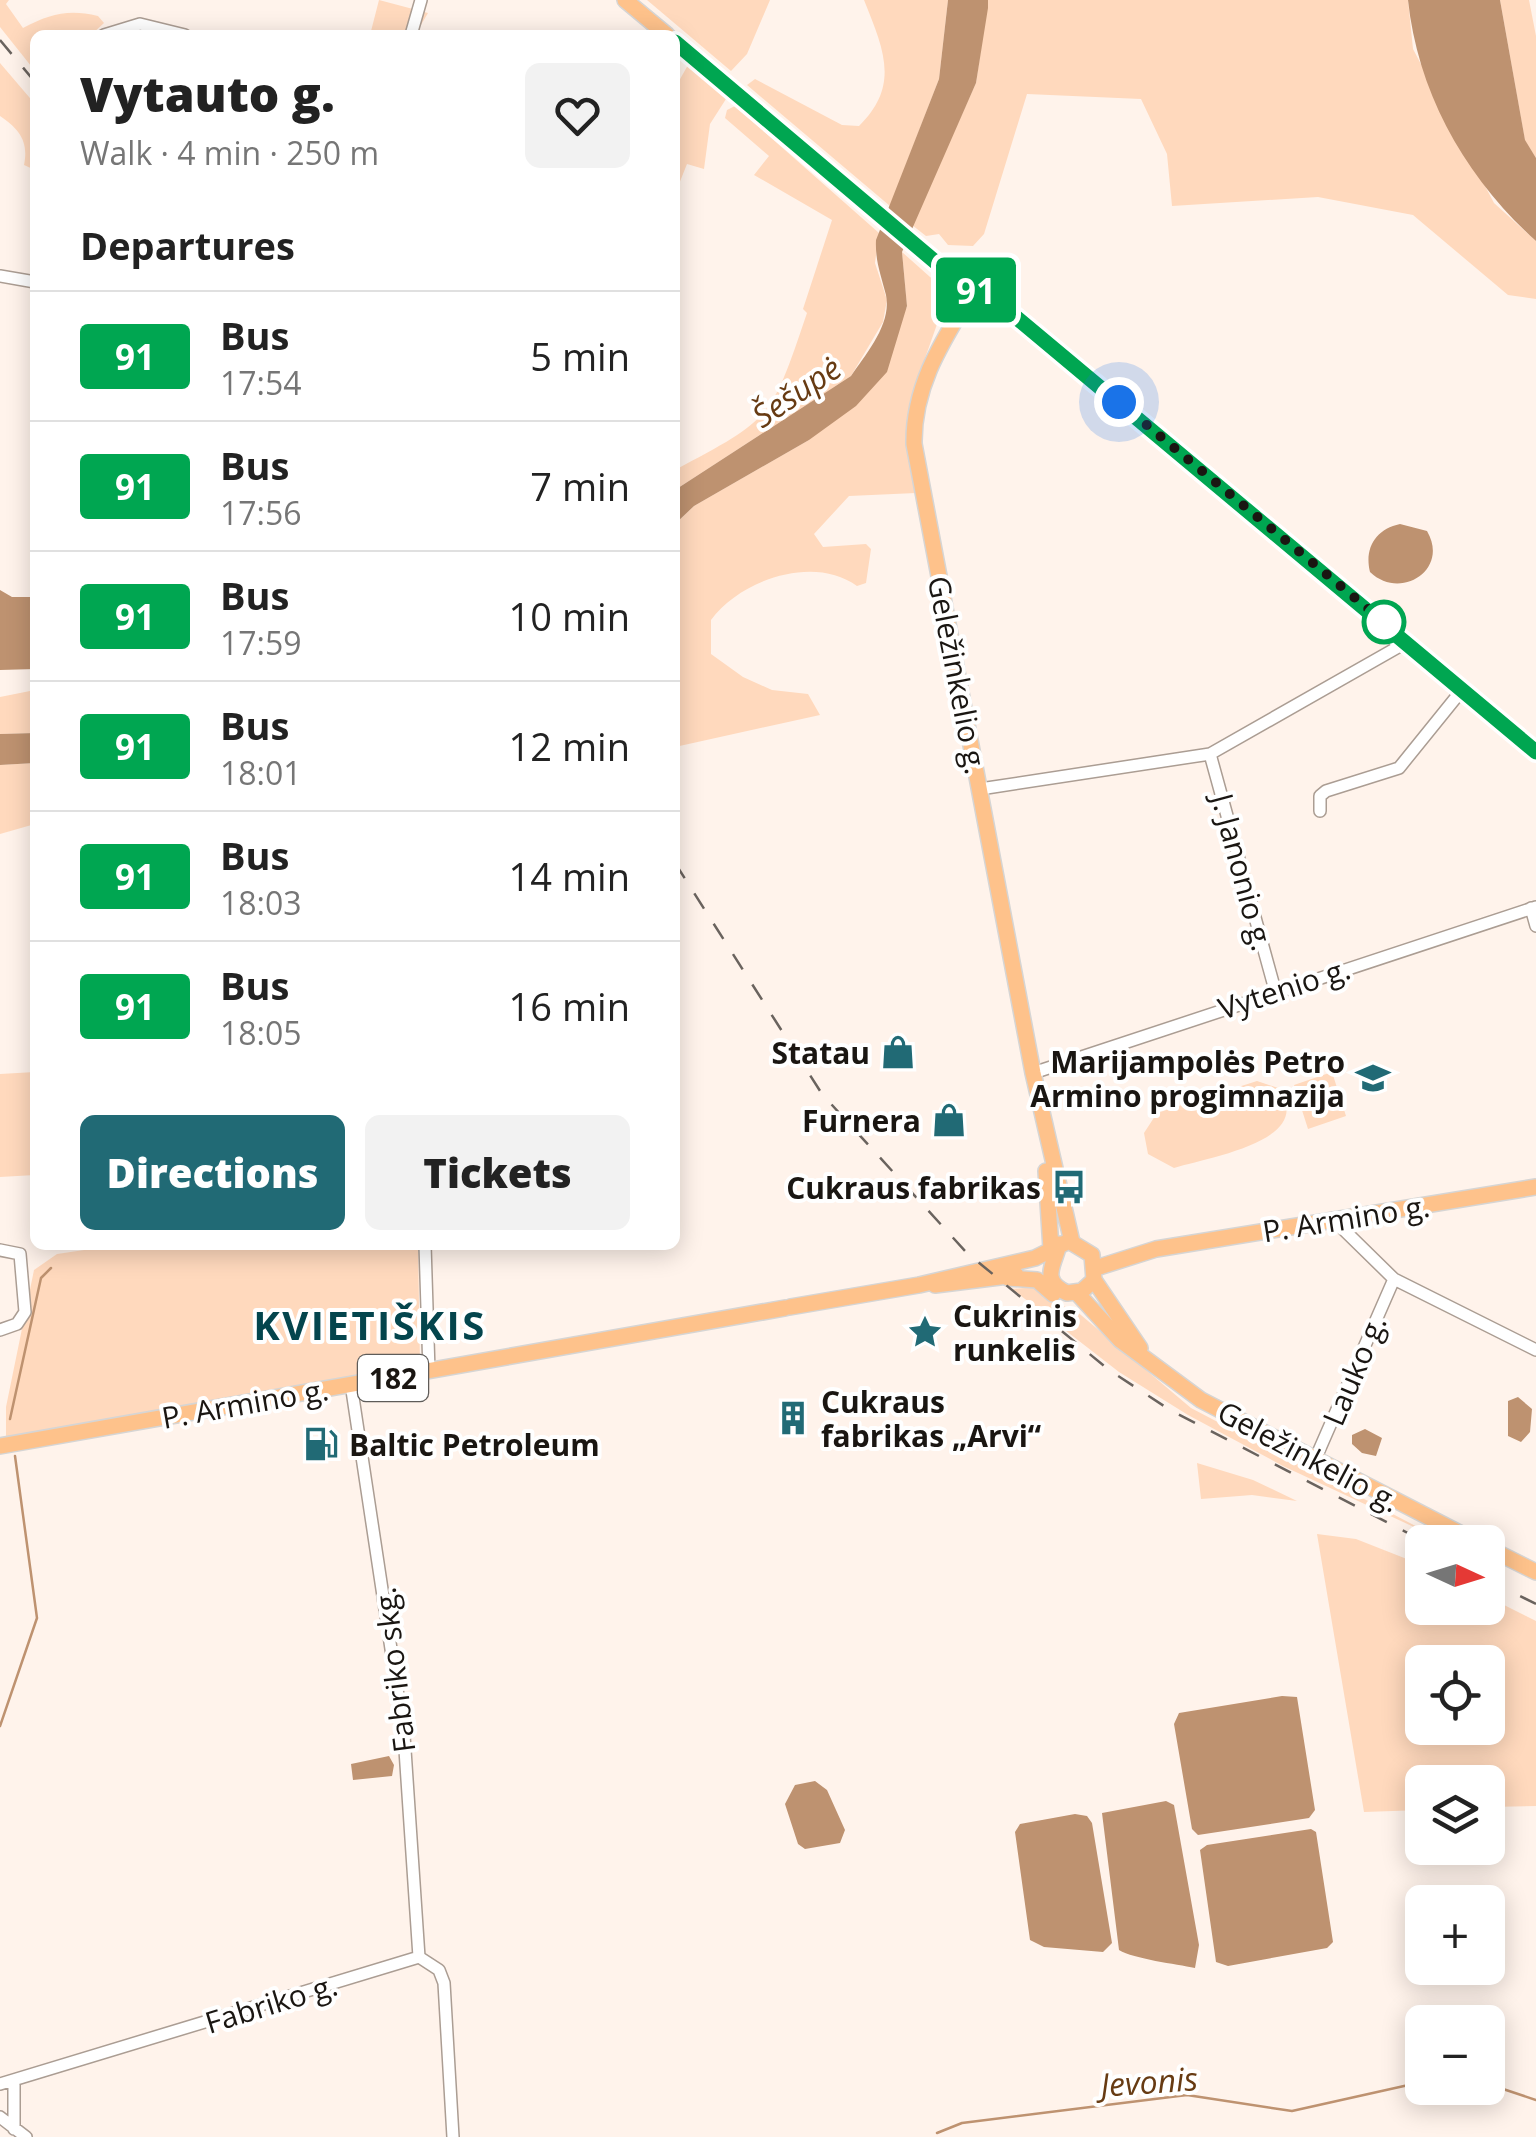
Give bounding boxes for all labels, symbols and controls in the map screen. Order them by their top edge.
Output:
text: Vytauto g. [80,61,335,126]
button: heart [525,63,630,168]
text: Walk · 4 min · 250 m [80,131,379,174]
text: Departures [80,219,295,271]
line badge: 91 [931,258,1021,322]
text: 91 [956,267,996,314]
text: Bus [220,309,289,361]
text: 5 min [530,330,630,382]
text: 91 [115,333,155,380]
water label: Šešupė [743,346,849,436]
text: 17:54 [220,361,302,404]
your location [1094,377,1144,427]
text: Bus [220,439,289,491]
text: 7 min [530,460,630,512]
text: 91 [115,463,155,510]
text: 17:56 [220,491,302,534]
text: Bus [220,569,289,621]
street label: Geležinkelio g. [919,572,997,778]
text: 10 min [509,590,630,642]
text: 91 [115,593,155,640]
unlabelled marker [1363,601,1405,643]
text: 17:59 [220,621,302,664]
text: Bus [220,699,289,751]
text: 12 min [509,720,630,772]
text: 91 [115,723,155,770]
text: 18:01 [220,751,302,794]
street label: J. Janonio g. [1202,786,1284,955]
text: Bus [220,829,289,881]
text: 14 min [509,850,630,902]
text: 91 [115,853,155,900]
text: 18:03 [220,881,302,924]
street label: Vytenio g. [1213,947,1355,1029]
text: Bus [220,959,289,1011]
text: 16 min [509,980,630,1032]
text: 91 [115,983,155,1030]
text: 18:05 [220,1011,302,1054]
place label: Statau [771,1032,870,1073]
shop icon: Statau [879,1033,917,1071]
place label: Marijampolės Petro Armino progimnazija [1030,1041,1345,1116]
school or university icon: Marijampolės Petro Armino progimnazija [1354,1059,1392,1097]
place label: Furnera [802,1100,921,1141]
shop icon: Furnera [930,1101,968,1139]
button: Directions [80,1115,345,1230]
button: Tickets [365,1115,630,1230]
place label: Cukraus fabrikas [786,1167,1041,1208]
bus stop icon: Cukraus fabrikas [1050,1168,1088,1206]
street label: P. Armino g. [1259,1185,1433,1251]
place label: Cukrinis runkelis [953,1295,1077,1370]
district label: KVIETIŠKIS [253,1297,487,1352]
street label: Lauko g. [1312,1308,1396,1432]
place icon: Cukrinis runkelis [906,1313,944,1351]
road number: 182 [358,1355,428,1401]
street label: P. Armino g. [158,1368,332,1438]
place label: Cukraus fabrikas „Arvi“ [821,1381,1041,1456]
street label: Geležinkelio g. [1211,1391,1407,1521]
building icon: Cukraus fabrikas „Arvi“ [774,1399,812,1437]
place label: Baltic Petroleum [349,1424,600,1465]
fuel station icon: Baltic Petroleum [302,1425,340,1463]
north arrow [1405,1525,1505,1625]
map controls [1405,1525,1505,2105]
street label: Fabriko skg. [364,1585,424,1755]
button: locate [1405,1645,1505,1745]
button: layers [1405,1765,1505,1865]
button: + [1405,1885,1505,1985]
street label: Fabriko g. [200,1963,342,2043]
button: − [1405,2005,1505,2105]
water label: Jevonis [1093,2056,1199,2106]

